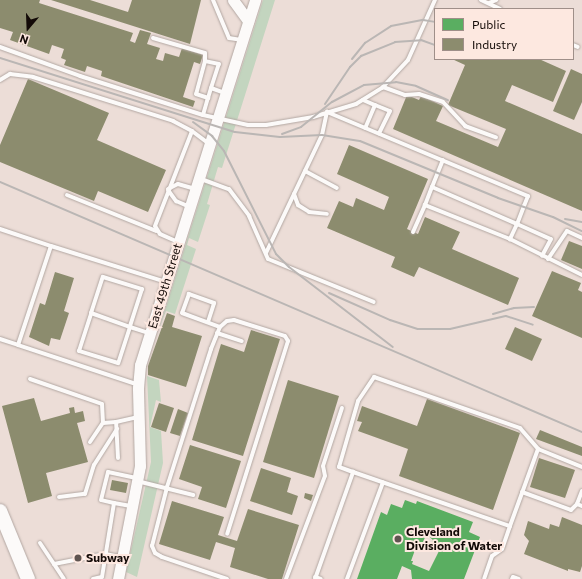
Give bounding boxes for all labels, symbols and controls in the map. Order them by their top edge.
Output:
north arrow [8,8,48,48]
legend [434,8,574,60]
text: Public [472,17,505,31]
text: N [18,32,30,47]
text: Industry [472,37,517,51]
street label: East 49th Street [145,242,185,330]
place label: Cleveland Division of Water [406,525,502,553]
marker: Cleveland Division of Water [393,534,403,544]
place label: Subway [86,551,130,565]
marker: Subway [73,553,83,563]

